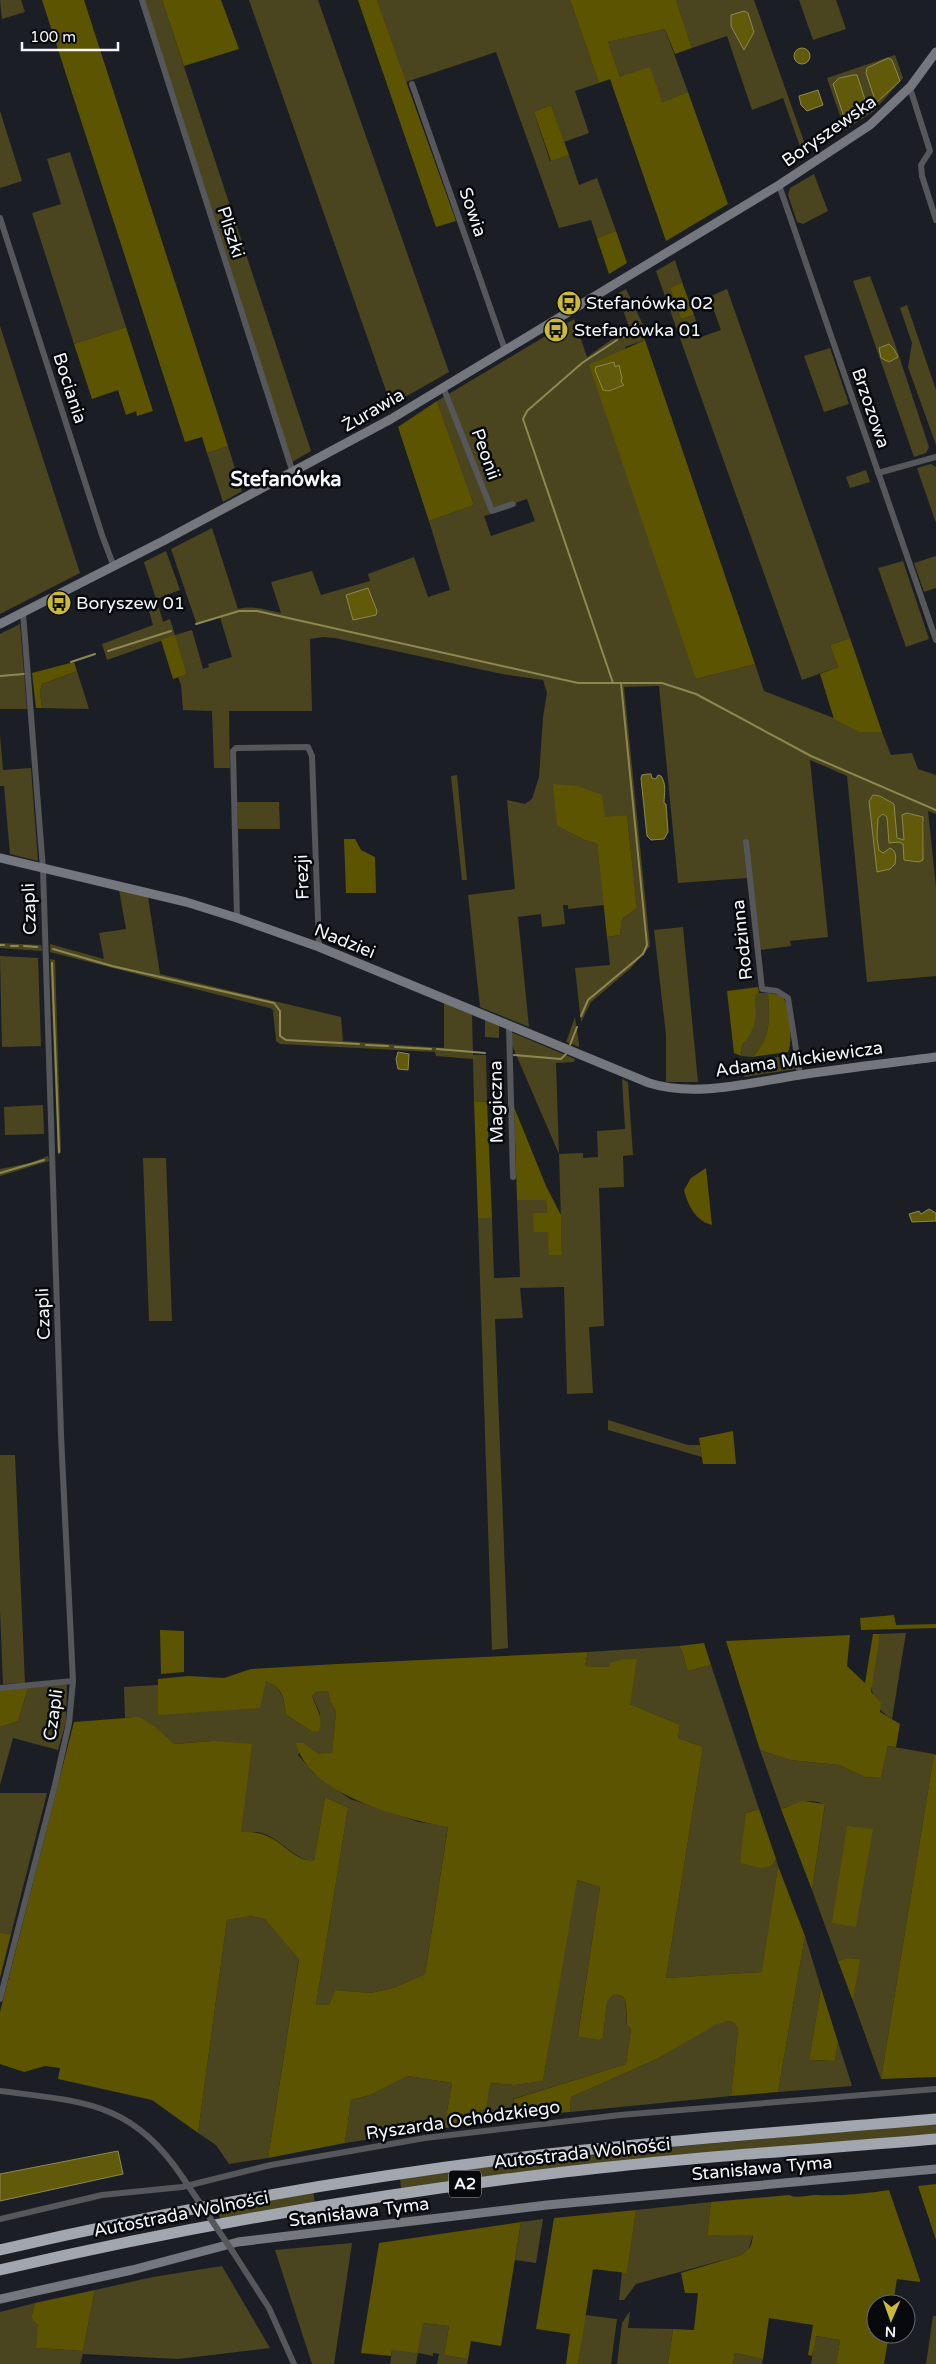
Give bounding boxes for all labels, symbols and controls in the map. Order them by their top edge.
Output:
scale bar [22,20,119,52]
text: 100 m [30,28,76,46]
street label: Boryszewska [778,90,880,172]
street label: Sowia [454,184,492,240]
street label: Pliszki [212,203,250,261]
bus stop icon: Stefanówka 02 [556,290,582,316]
place label: Stefanówka 02 [586,292,713,314]
bus stop icon: Stefanówka 01 [543,317,569,343]
place label: Stefanówka 01 [574,319,701,341]
street label: Bociania [48,350,92,426]
street label: Brzozowa [847,365,895,451]
street label: Żurawia [338,383,408,437]
street label: Peonii [467,425,505,483]
district label: Stefanówka [230,468,342,492]
bus stop icon: Boryszew 01 [46,590,72,616]
place label: Boryszew 01 [76,592,185,614]
street label: Frezji [290,854,314,900]
street label: Czapli [17,883,41,935]
street label: Rodzinna [727,899,757,981]
street label: Nadziei [311,919,379,963]
street label: Adama Mickiewicza [714,1036,884,1082]
street label: Magiczna [484,1060,508,1144]
street label: Czapli [31,1288,55,1340]
street label: Czapli [38,1688,68,1742]
street label: Ryszarda Ochódzkiego [364,2095,562,2145]
street label: Autostrada Wolności [492,2133,672,2173]
street label: Stanisława Tyma [691,2151,833,2185]
road number: A2 [449,2170,481,2198]
street label: Autostrada Wolności [92,2186,270,2242]
street label: Stanisława Tyma [288,2192,430,2232]
north arrow [866,2294,916,2344]
text: N [885,2323,896,2340]

